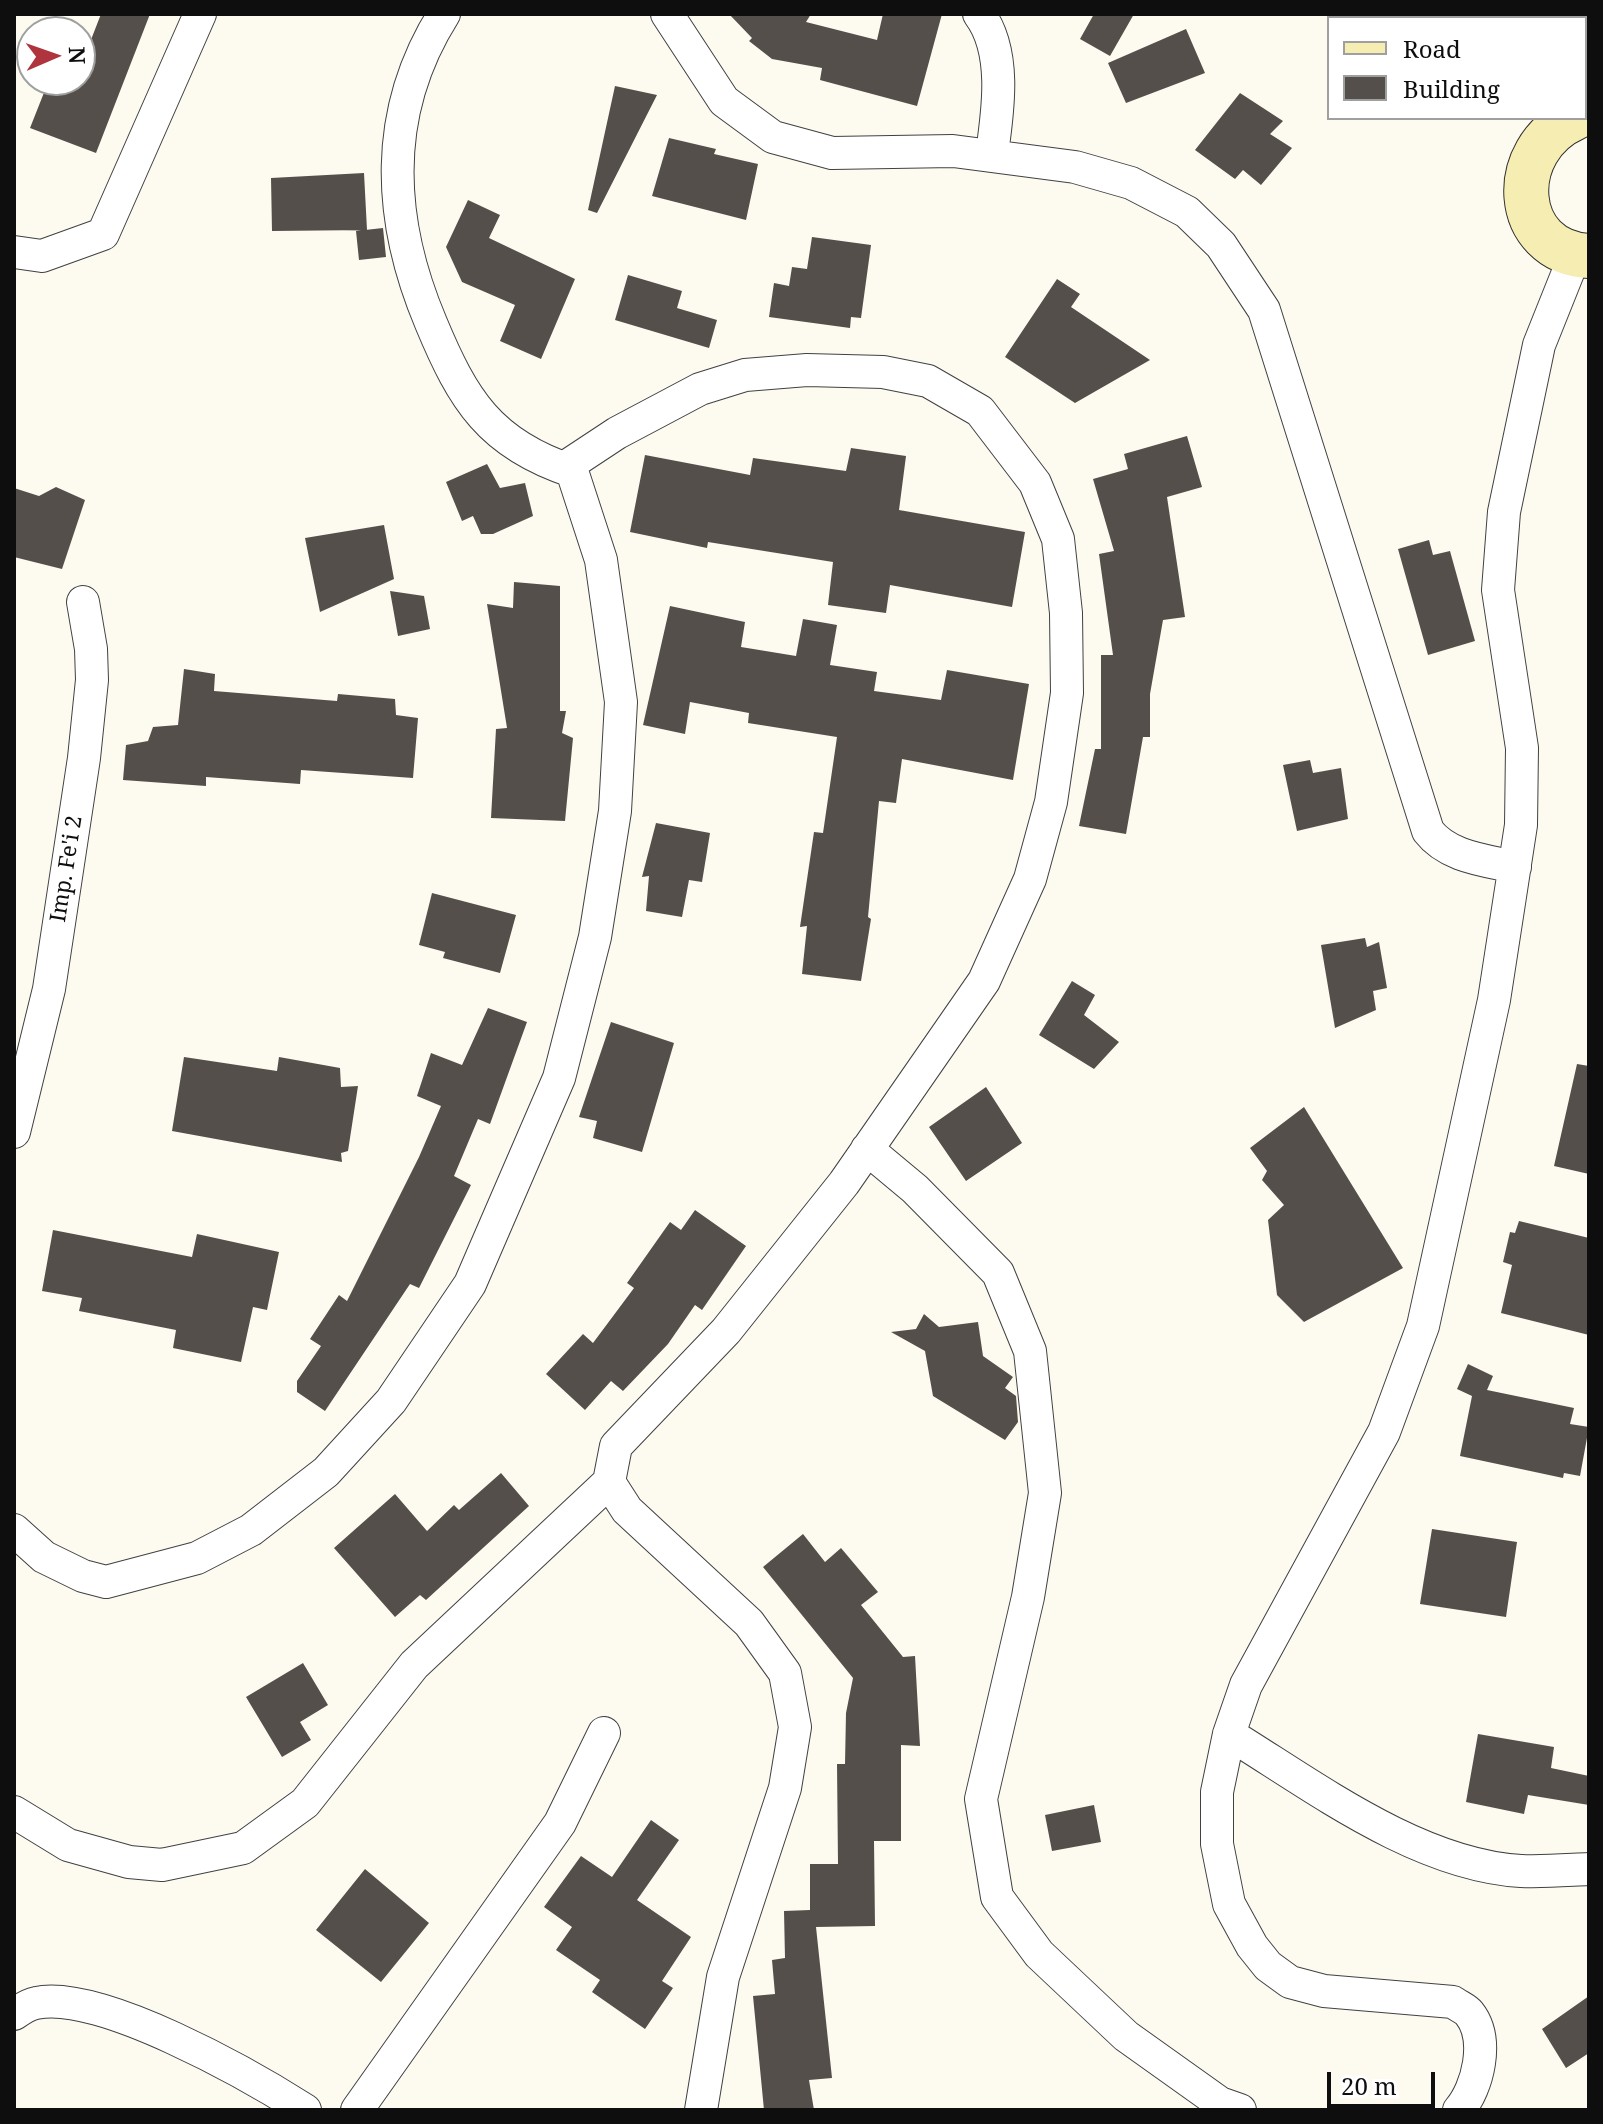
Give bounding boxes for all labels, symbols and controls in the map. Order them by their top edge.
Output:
north arrow [16,16,96,96]
legend [1327,16,1587,120]
text: Road [1403,32,1461,65]
text: N [63,46,93,64]
text: Building [1403,72,1500,105]
street label: Imp. Fe'i 2 [46,814,88,924]
scale bar [1331,2056,1439,2106]
text: 20 m [1341,2069,1397,2102]

